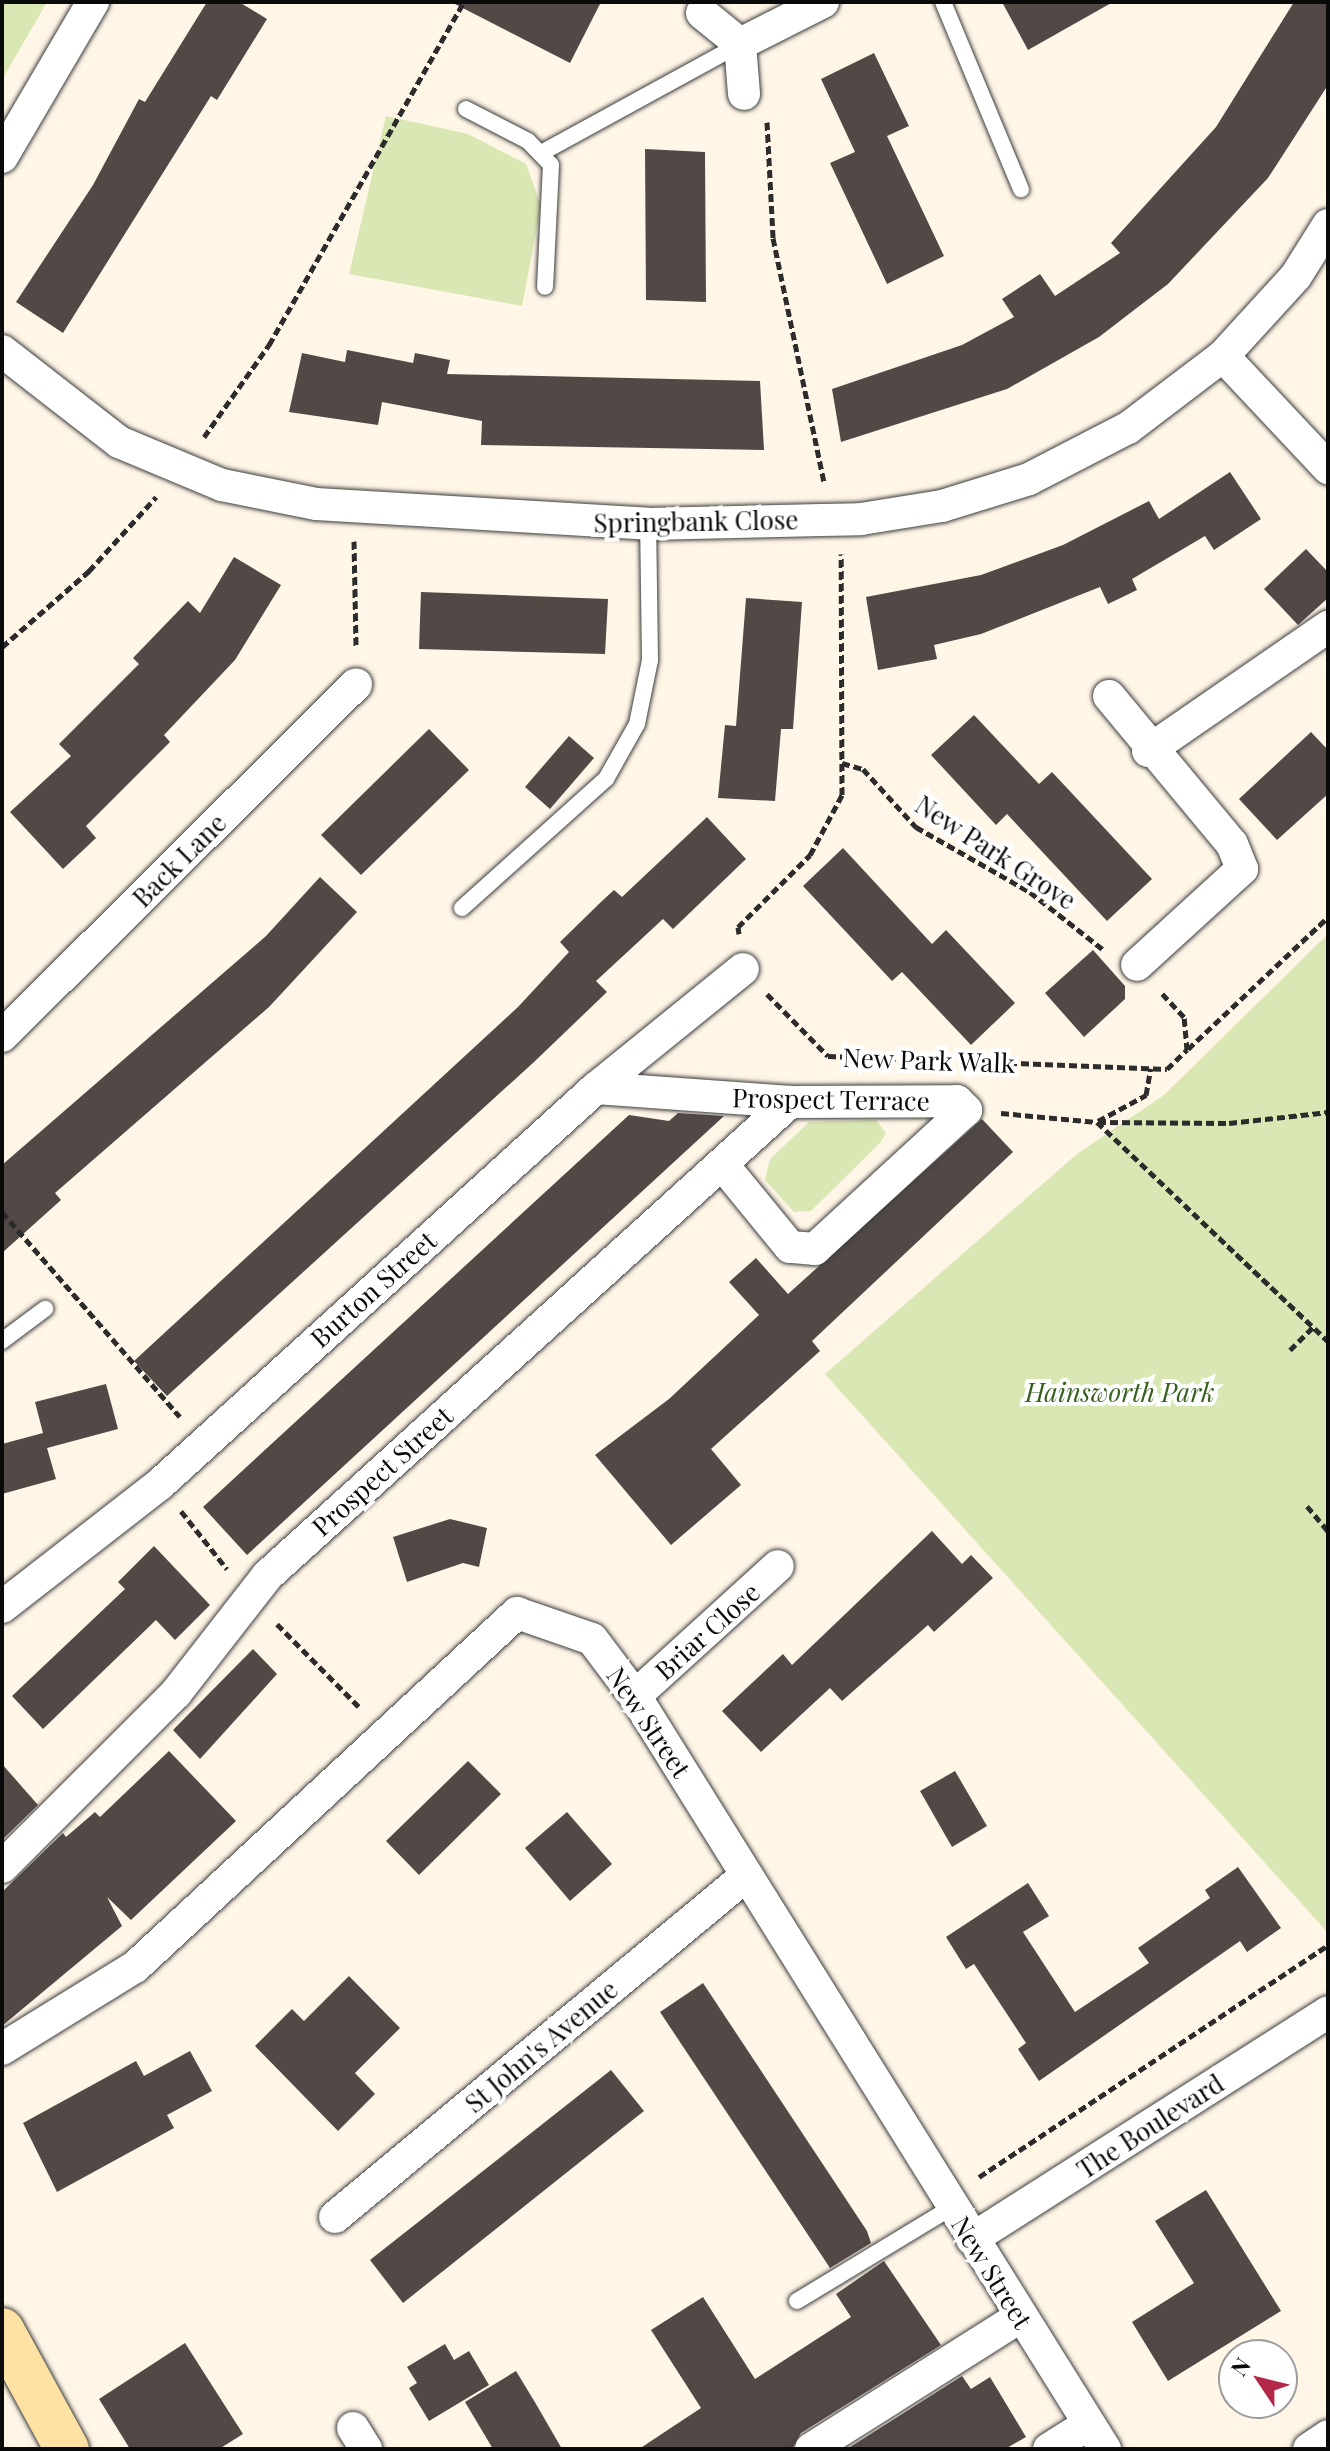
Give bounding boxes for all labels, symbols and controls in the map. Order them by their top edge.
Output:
street label: Springbank Close [593,504,799,538]
street label: New Park Grove [909,788,1083,916]
street label: Back Lane [126,807,232,913]
street label: New Park Walk [841,1041,1017,1079]
street label: Prospect Terrace [731,1082,931,1116]
street label: Burton Street [304,1225,442,1353]
park label: Hainsworth Park [1025,1376,1215,1408]
street label: Prospect Street [305,1400,459,1542]
street label: Briar Close [648,1576,766,1686]
street label: New Street [600,1661,698,1783]
street label: St John's Avenue [458,1973,624,2119]
street label: The Boulevard [1071,2067,1229,2185]
street label: New Street [945,2210,1039,2334]
north arrow [1218,2339,1298,2419]
text: N [1223,2351,1257,2381]

